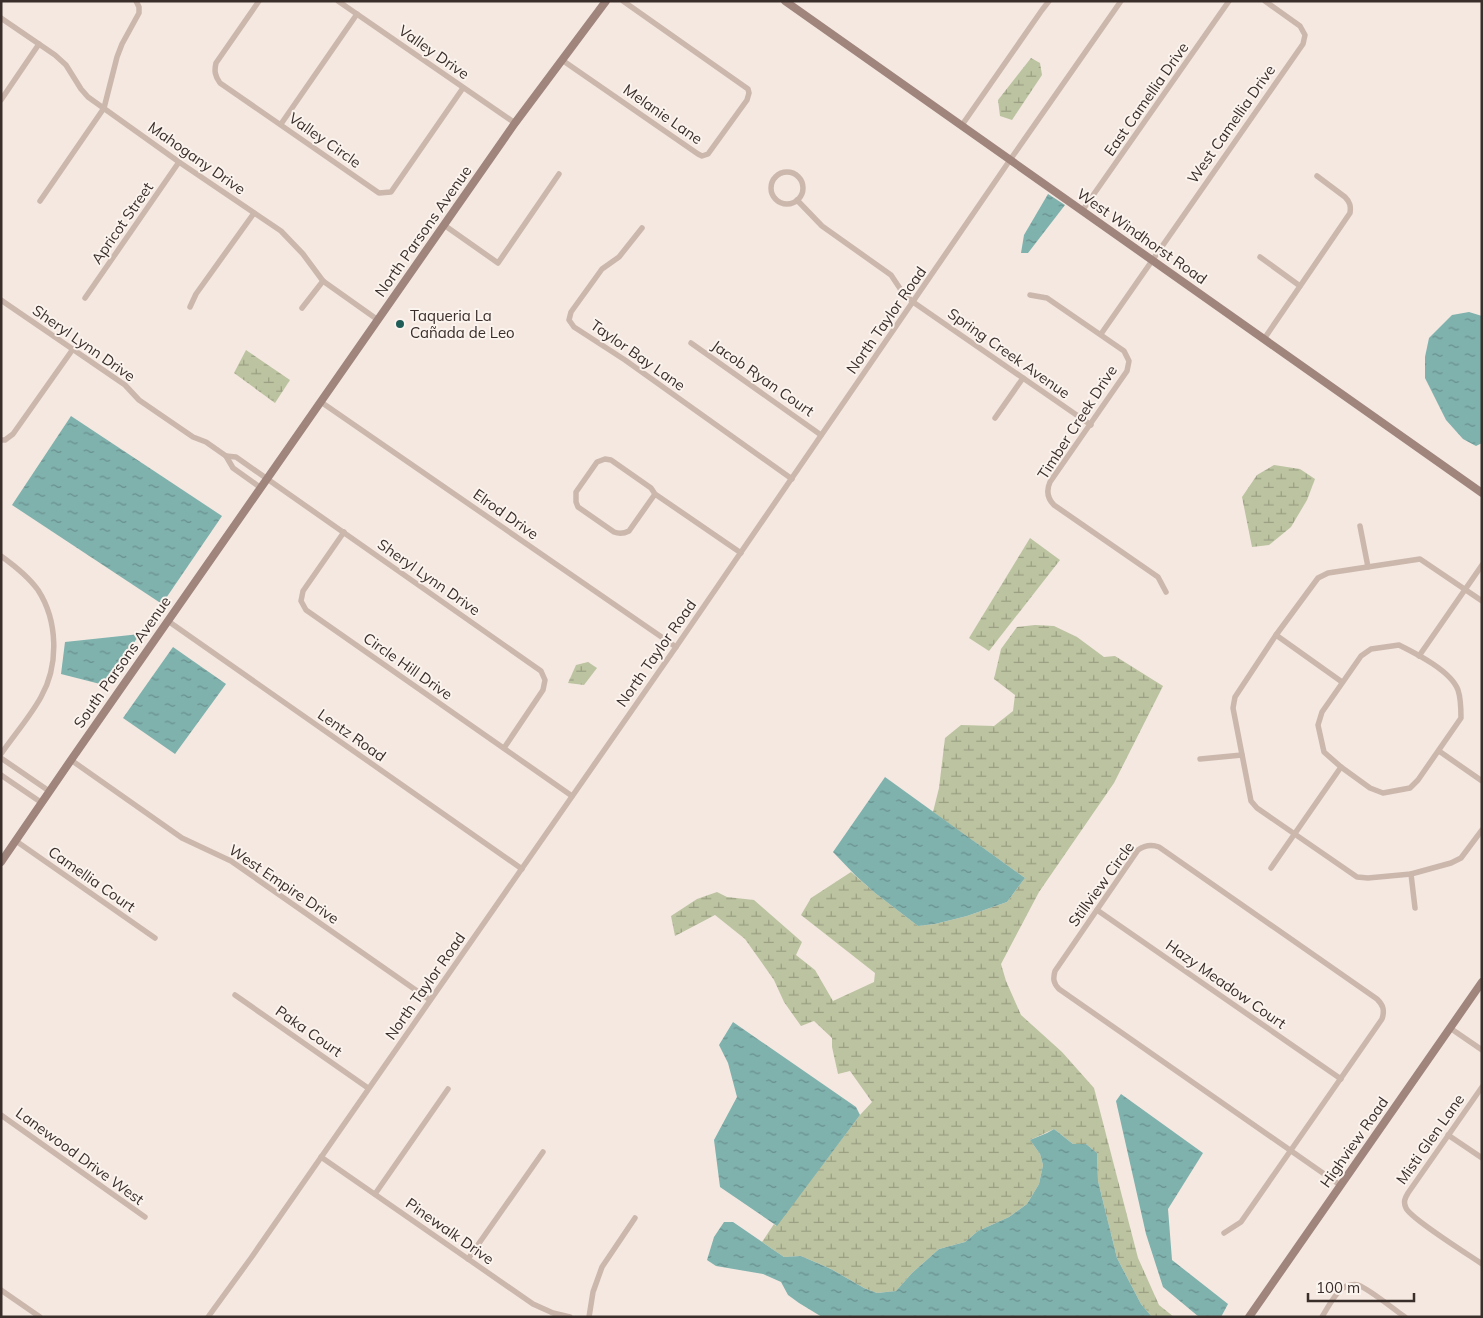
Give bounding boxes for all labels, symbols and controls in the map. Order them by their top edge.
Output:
street label: Valley Drive [395,21,473,83]
street label: East Camellia Drive [1100,38,1192,160]
street label: West Camellia Drive [1183,61,1279,187]
street label: Melanie Lane [620,80,706,148]
street label: Valley Circle [285,108,365,172]
street label: Mahogany Drive [145,117,249,199]
street label: North Parsons Avenue [371,162,475,300]
street label: Apricot Street [87,178,157,268]
street label: West Windhorst Road [1073,184,1211,288]
street label: North Taylor Road [842,263,930,377]
street label: Sheryl Lynn Drive [29,301,139,385]
street label: Spring Creek Avenue [944,304,1074,402]
place label: Taqueria La Cañada de Leo [410,306,515,342]
street label: Taylor Bay Lane [587,315,689,395]
marker: Taqueria La Cañada de Leo [394,318,406,330]
street label: Jacob Ryan Court [708,336,818,420]
street label: Timber Creek Drive [1033,361,1121,483]
street label: Elrod Drive [470,485,542,543]
street label: Sheryl Lynn Drive [374,535,484,619]
street label: South Parsons Avenue [69,592,175,732]
street label: North Taylor Road [612,596,700,710]
street label: Circle Hill Drive [360,628,456,704]
street label: Lentz Road [314,705,390,765]
street label: Stillview Circle [1064,838,1138,930]
street label: West Empire Drive [225,840,343,928]
street label: Camellia Court [45,842,139,916]
street label: North Taylor Road [381,929,469,1043]
street label: Hazy Meadow Court [1162,935,1290,1033]
street label: Paka Court [272,1001,346,1061]
street label: Misti Glen Lane [1392,1090,1468,1188]
street label: Highview Road [1316,1093,1392,1191]
street label: Lanewood Drive West [12,1103,148,1209]
street label: Pinewalk Drive [402,1194,498,1268]
scale bar [1308,1270,1414,1302]
text: 100 m [1316,1278,1360,1297]

